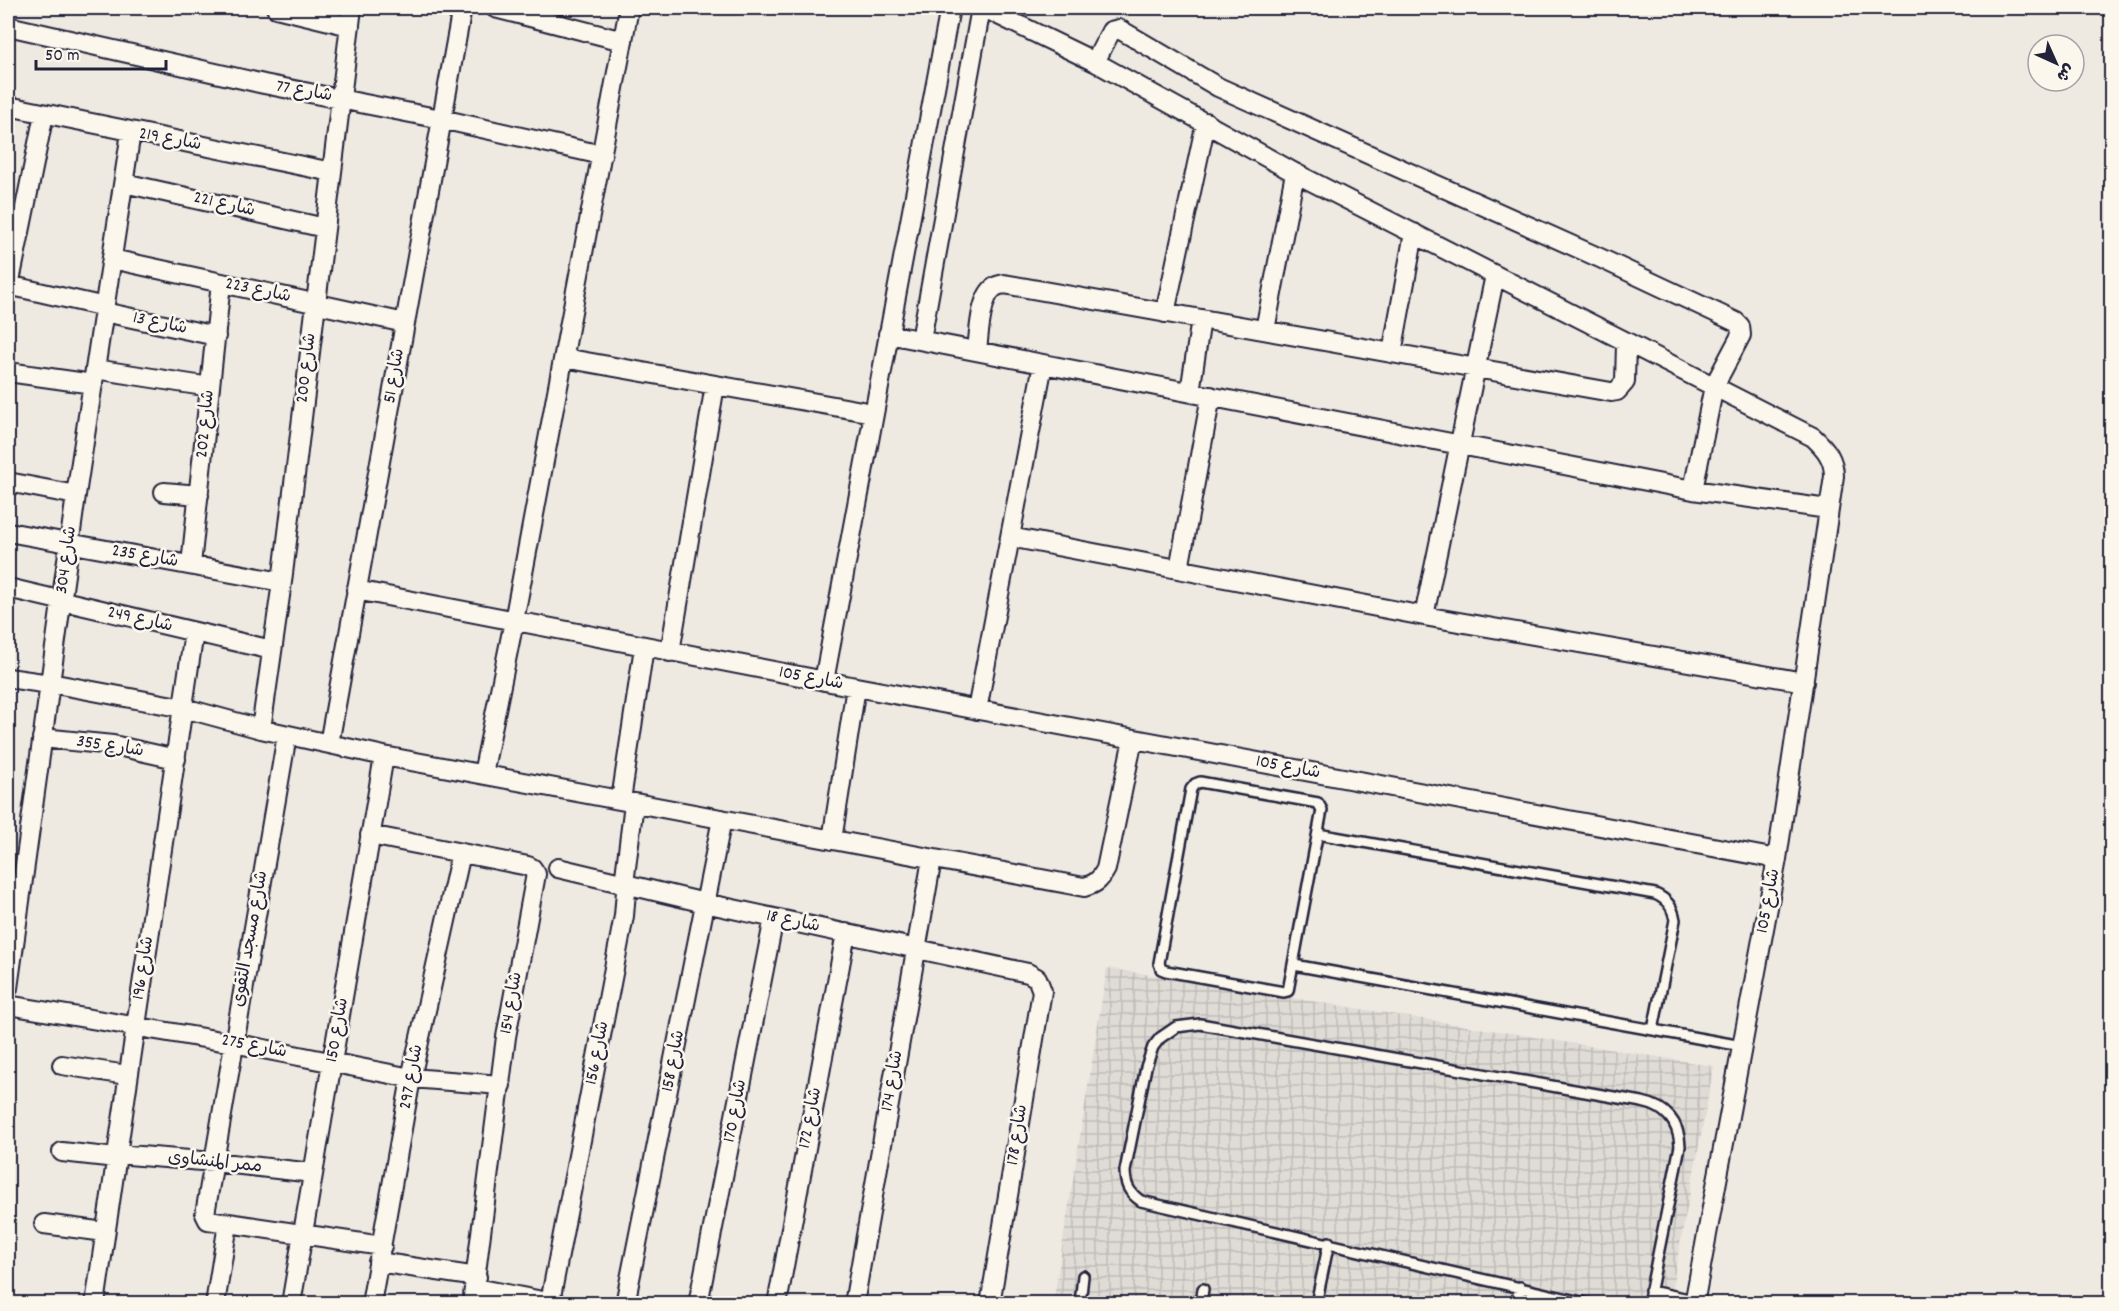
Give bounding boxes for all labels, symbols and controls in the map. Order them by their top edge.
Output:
scale bar [36,33,166,71]
north arrow [2026,33,2086,93]
text: 50 m [45,44,80,69]
text: ش [2050,57,2079,86]
street label: شارع 77 [274,75,334,109]
street label: شارع 219 [137,122,203,158]
street label: شارع 221 [191,186,257,224]
street label: شارع 223 [223,272,293,310]
street label: شارع 13 [130,306,190,342]
street label: شارع 200 [290,331,324,405]
street label: شارع 51 [378,347,412,405]
street label: شارع 202 [190,389,222,459]
street label: شارع 304 [50,524,84,596]
street label: شارع 235 [110,539,180,575]
street label: شارع 249 [105,600,175,640]
street label: شارع 105 [777,661,845,697]
street label: شارع 355 [75,729,145,765]
street label: شارع 105 [1254,750,1322,786]
street label: شارع 105 [1751,867,1787,935]
street label: شارع مسجد التقوى [227,869,275,1009]
street label: شارع 18 [764,904,822,940]
street label: شارع 196 [127,934,161,1002]
street label: شارع 154 [494,970,530,1036]
street label: شارع 150 [320,996,356,1064]
street label: شارع 156 [580,1019,616,1087]
street label: شارع 275 [219,1028,289,1066]
street label: شارع 158 [656,1028,692,1094]
street label: شارع 297 [393,1042,431,1112]
street label: شارع 174 [875,1049,911,1113]
street label: شارع 170 [718,1077,754,1145]
street label: شارع 172 [793,1085,829,1151]
street label: شارع 178 [1001,1103,1035,1167]
street label: ممر المنشاوى [167,1146,263,1180]

